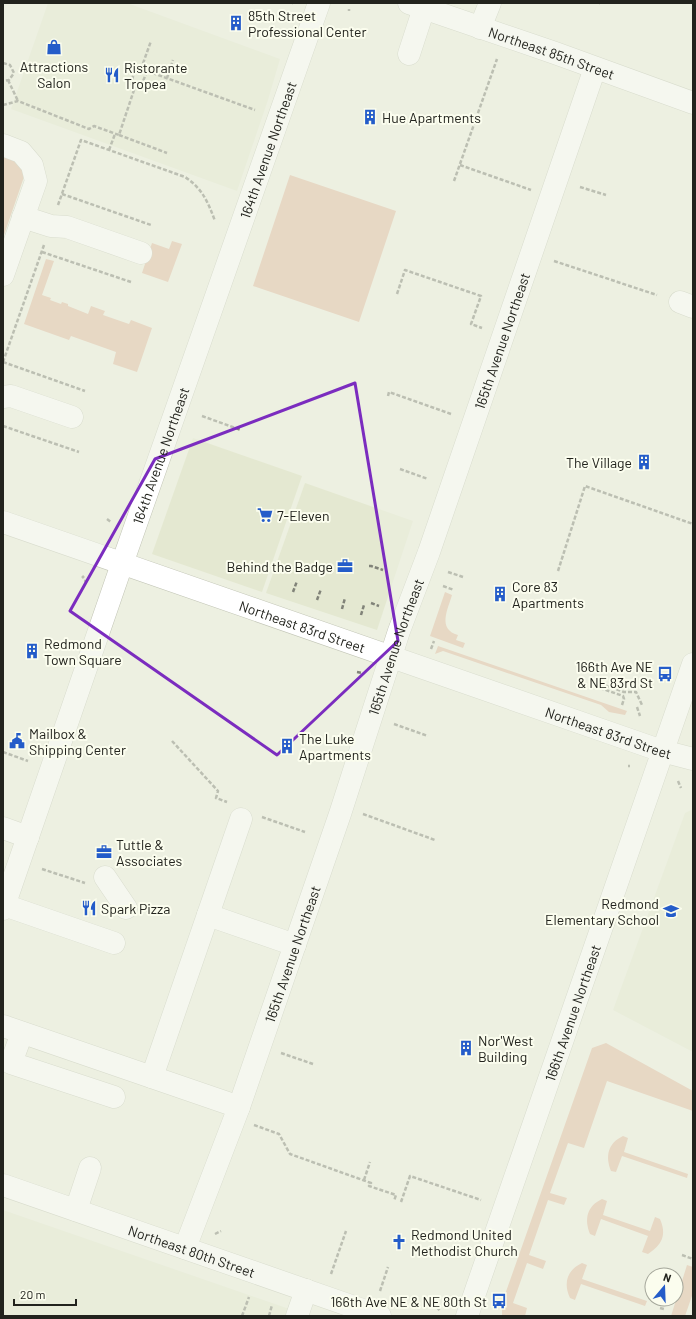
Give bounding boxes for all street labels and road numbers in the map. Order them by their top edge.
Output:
street label: Northeast 85th Street [486,22,617,82]
street label: 164th Avenue Northeast [236,79,299,221]
street label: 165th Avenue Northeast [470,270,533,411]
street label: 164th Avenue Northeast [128,385,192,526]
street label: 165th Avenue Northeast [364,576,427,717]
street label: Northeast 83rd Street [237,596,368,656]
street label: Northeast 83rd Street [543,703,673,762]
street label: 165th Avenue Northeast [260,883,323,1024]
street label: 166th Avenue Northeast [541,942,604,1083]
street label: Northeast 80th Street [126,1221,258,1281]

